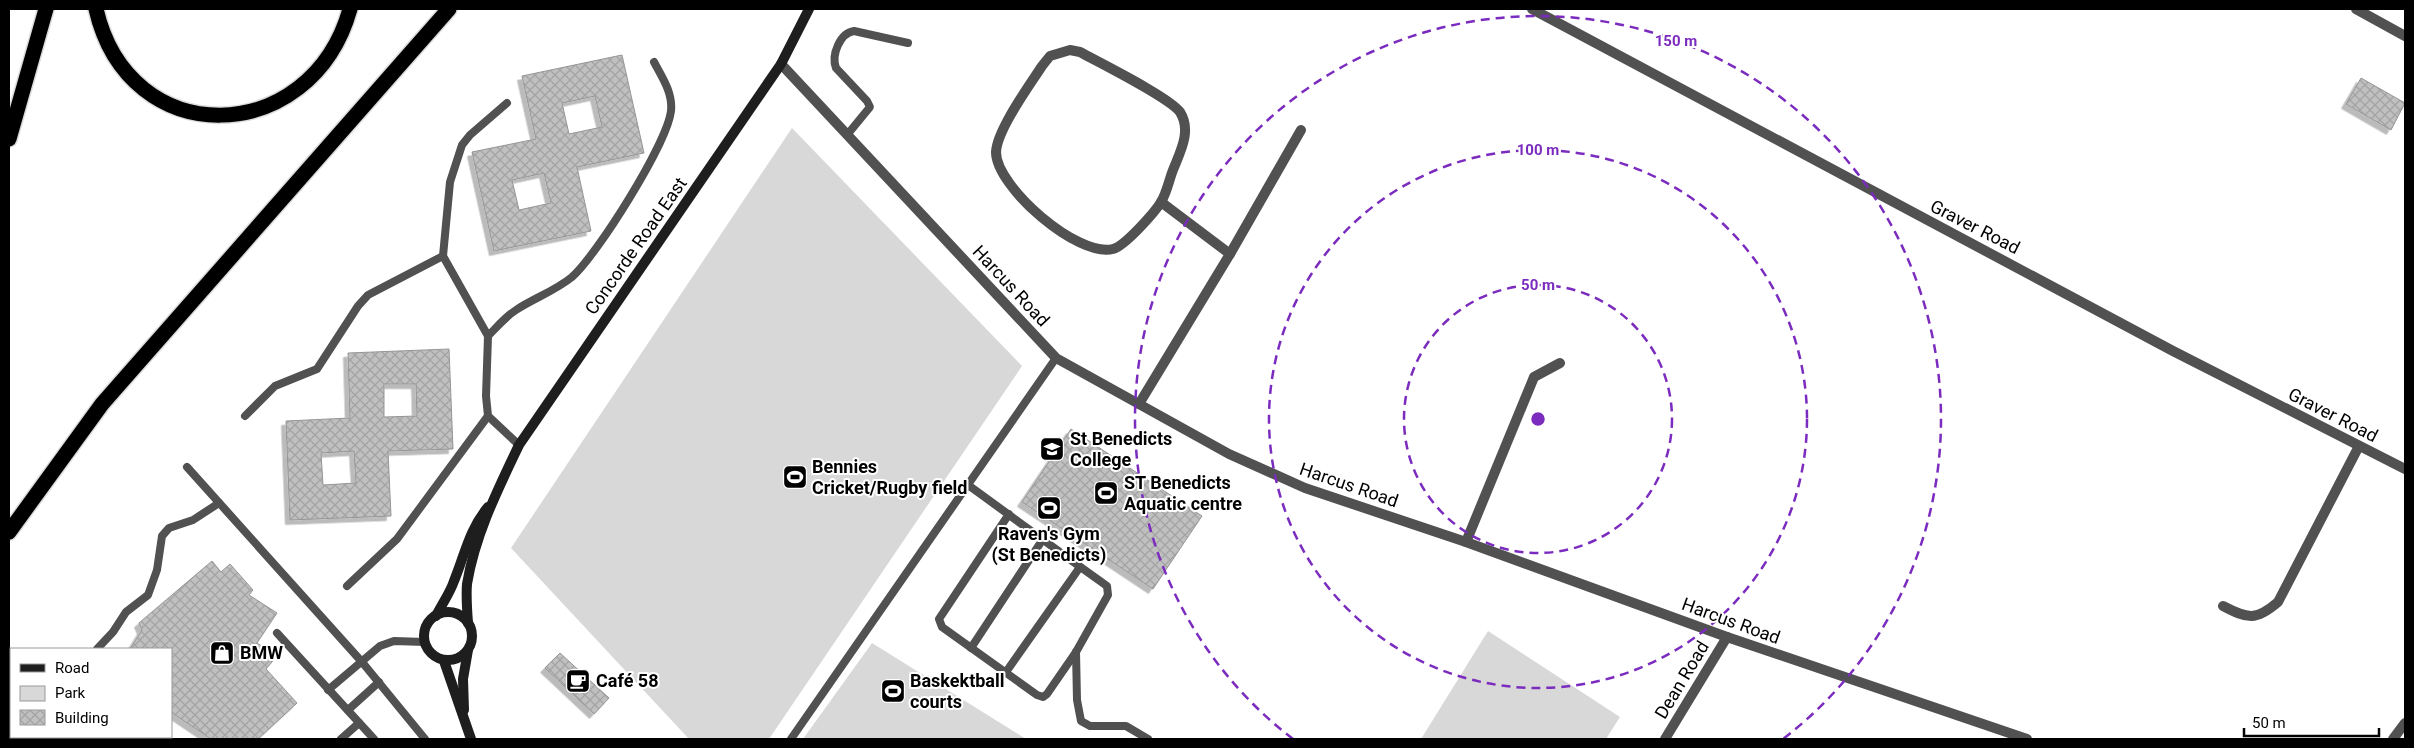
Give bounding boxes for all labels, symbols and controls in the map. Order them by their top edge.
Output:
text: 150 m [1655,32,1697,50]
text: 100 m [1517,141,1559,159]
street label: Concorde Road East [580,173,691,318]
street label: Graver Road [1927,195,2024,258]
street label: Harcus Road [969,241,1054,330]
text: 50 m [1521,276,1555,294]
street label: Graver Road [2285,383,2382,446]
centre of rings [1529,410,1547,428]
place label: St Benedicts College [1070,428,1172,470]
school or university icon: St Benedicts College [1039,436,1065,462]
place label: Bennies Cricket/Rugby field [812,456,968,498]
street label: Harcus Road [1297,458,1401,511]
sports icon: Bennies Cricket/Rugby field [782,464,808,490]
place label: ST Benedicts Aquatic centre [1124,472,1242,514]
sports icon: ST Benedicts Aquatic centre [1093,480,1119,506]
sports icon: Raven's Gym (St Benedicts) [1036,495,1062,521]
place label: Raven's Gym (St Benedicts) [992,523,1106,566]
street label: Harcus Road [1679,593,1783,648]
street label: Dean Road [1650,637,1713,722]
shop icon: BMW [209,640,235,666]
place label: BMW [240,642,283,663]
legend [10,648,172,738]
text: Road [55,659,89,677]
cafe icon: Café 58 [565,668,591,694]
place label: Café 58 [596,670,659,691]
place label: Baskektball courts [910,670,1005,712]
sports icon: Baskektball courts [880,678,906,704]
text: Park [55,684,86,702]
scale bar [2244,706,2379,738]
text: Building [55,709,109,727]
text: 50 m [2252,714,2286,732]

